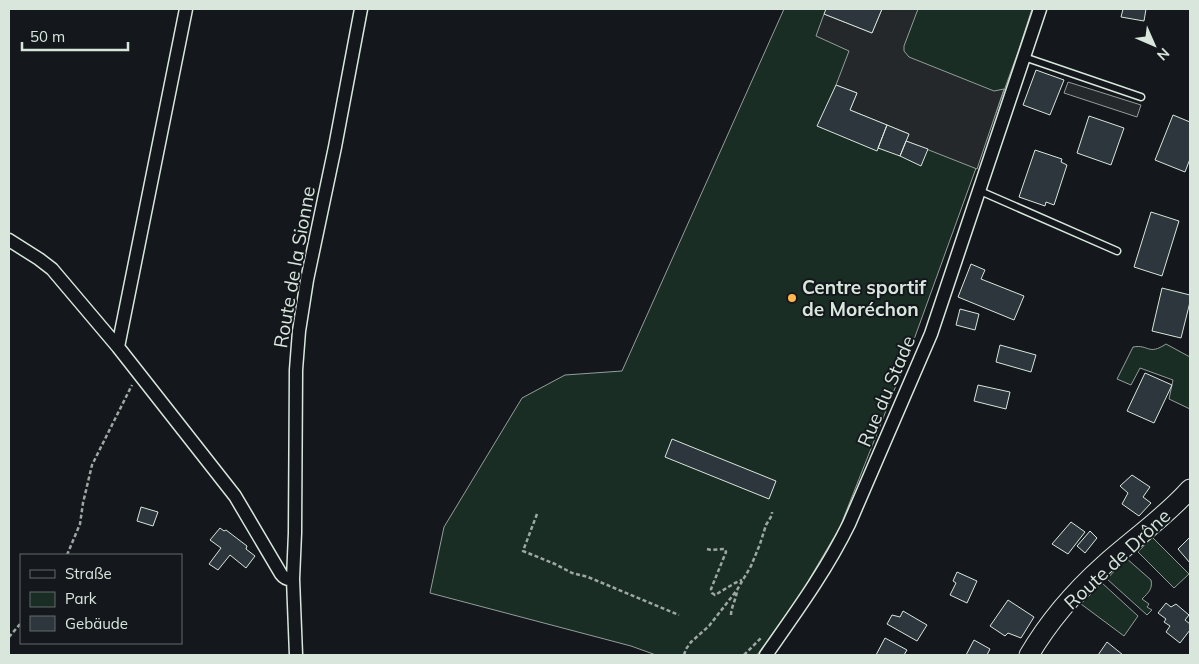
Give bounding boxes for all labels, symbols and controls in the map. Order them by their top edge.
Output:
scale bar [22,20,129,52]
north arrow [1129,20,1179,70]
text: 50 m [30,27,65,46]
text: N [1153,44,1173,64]
street label: Route de la Sionne [268,184,320,350]
place label: Centre sportif de Moréchon [802,275,927,321]
marker: Centre sportif de Moréchon [786,292,798,304]
street label: Rue du Stade [852,332,920,450]
street label: Route de Drône [1059,504,1175,614]
legend [20,554,182,644]
text: Straße [65,564,112,583]
text: Park [65,589,97,608]
text: Gebäude [65,614,128,633]

